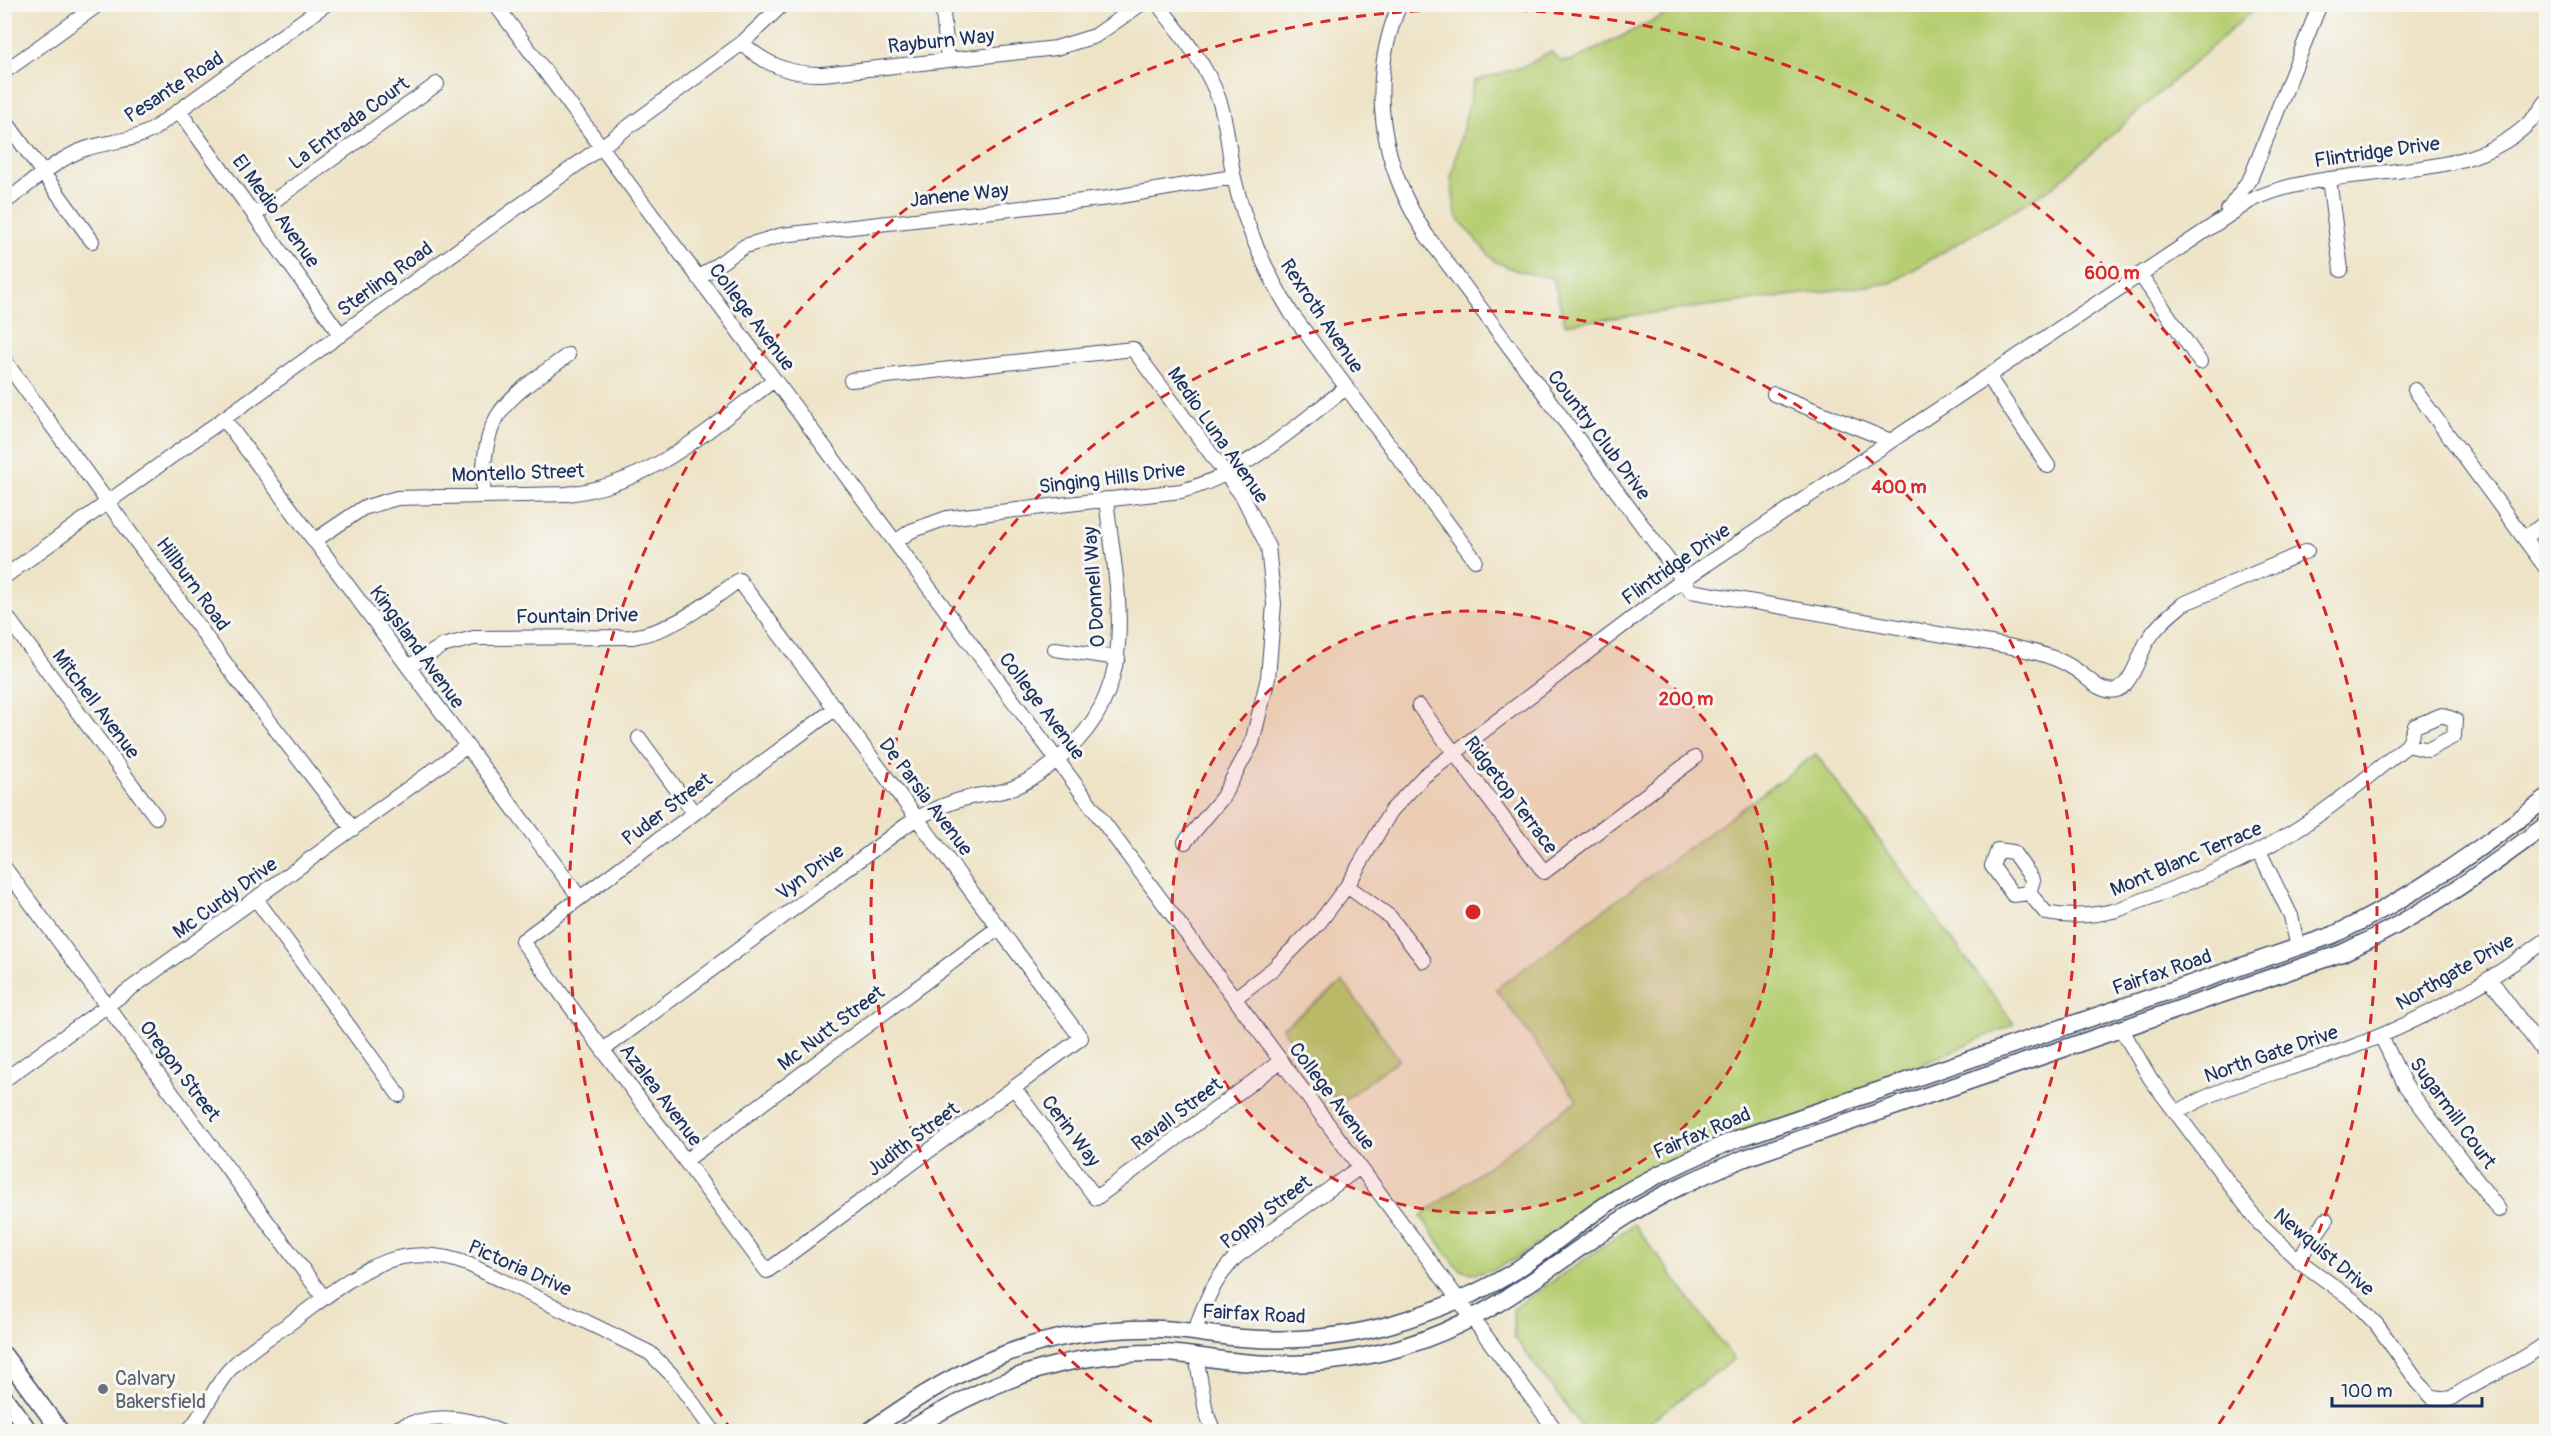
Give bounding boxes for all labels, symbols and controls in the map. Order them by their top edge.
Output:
street label: Rayburn Way [886,23,996,59]
street label: Pesante Road [120,46,228,128]
street label: La Entrada Court [284,70,415,175]
street label: Flintridge Drive [2313,131,2442,173]
street label: El Medio Avenue [227,150,325,273]
street label: Janene Way [908,177,1010,213]
street label: Sterling Road [332,236,438,322]
street label: Rexroth Avenue [1275,254,1369,378]
street label: College Avenue [703,258,801,376]
text: 600 m [2085,262,2139,285]
street label: Medio Luna Avenue [1162,362,1274,508]
street label: Country Club Drive [1542,365,1656,505]
street label: Singing Hills Drive [1037,457,1187,499]
street label: Montello Street [451,458,586,488]
text: 400 m [1872,476,1926,499]
street label: Flintridge Drive [1617,517,1735,611]
street label: O Donnell Way [1077,525,1111,648]
street label: Hillburn Road [151,532,235,636]
street label: Kingsland Avenue [364,581,470,714]
street label: Fountain Drive [516,602,638,630]
street label: Mitchell Avenue [47,644,145,764]
street label: College Avenue [993,647,1091,765]
text: 200 m [1659,688,1713,711]
street label: Ridgetop Terrace [1459,731,1563,859]
street label: De Parsia Avenue [874,733,979,861]
street label: Puder Street [617,766,718,851]
street label: Mont Blanc Terrace [2106,816,2266,902]
street label: Vyn Drive [771,838,849,906]
street label: Mc Curdy Drive [168,852,282,944]
centre of rings [1463,902,1483,922]
street label: Northgate Drive [2391,928,2519,1016]
street label: Fairfax Road [2109,943,2215,1001]
street label: Mc Nutt Street [773,979,890,1076]
street label: Oregon Street [134,1016,227,1127]
street label: North Gate Drive [2201,1019,2341,1089]
street label: College Avenue [1283,1037,1381,1155]
street label: Azalea Avenue [614,1039,708,1151]
street label: Sugarmill Court [2404,1052,2502,1174]
street label: Ravall Street [1127,1071,1228,1156]
street label: Cerin Way [1036,1090,1106,1172]
street label: Judith Street [862,1096,965,1182]
street label: Fairfax Road [1650,1101,1754,1165]
street label: Poppy Street [1215,1169,1317,1254]
street label: Newquist Drive [2269,1203,2380,1301]
street label: Pictoria Drive [464,1234,576,1302]
street label: Fairfax Road [1202,1299,1306,1329]
place label: Calvary Bakersfield [115,1366,206,1414]
scale bar [2332,1370,2482,1408]
text: 100 m [2341,1380,2393,1403]
marker: Calvary Bakersfield [96,1382,110,1396]

